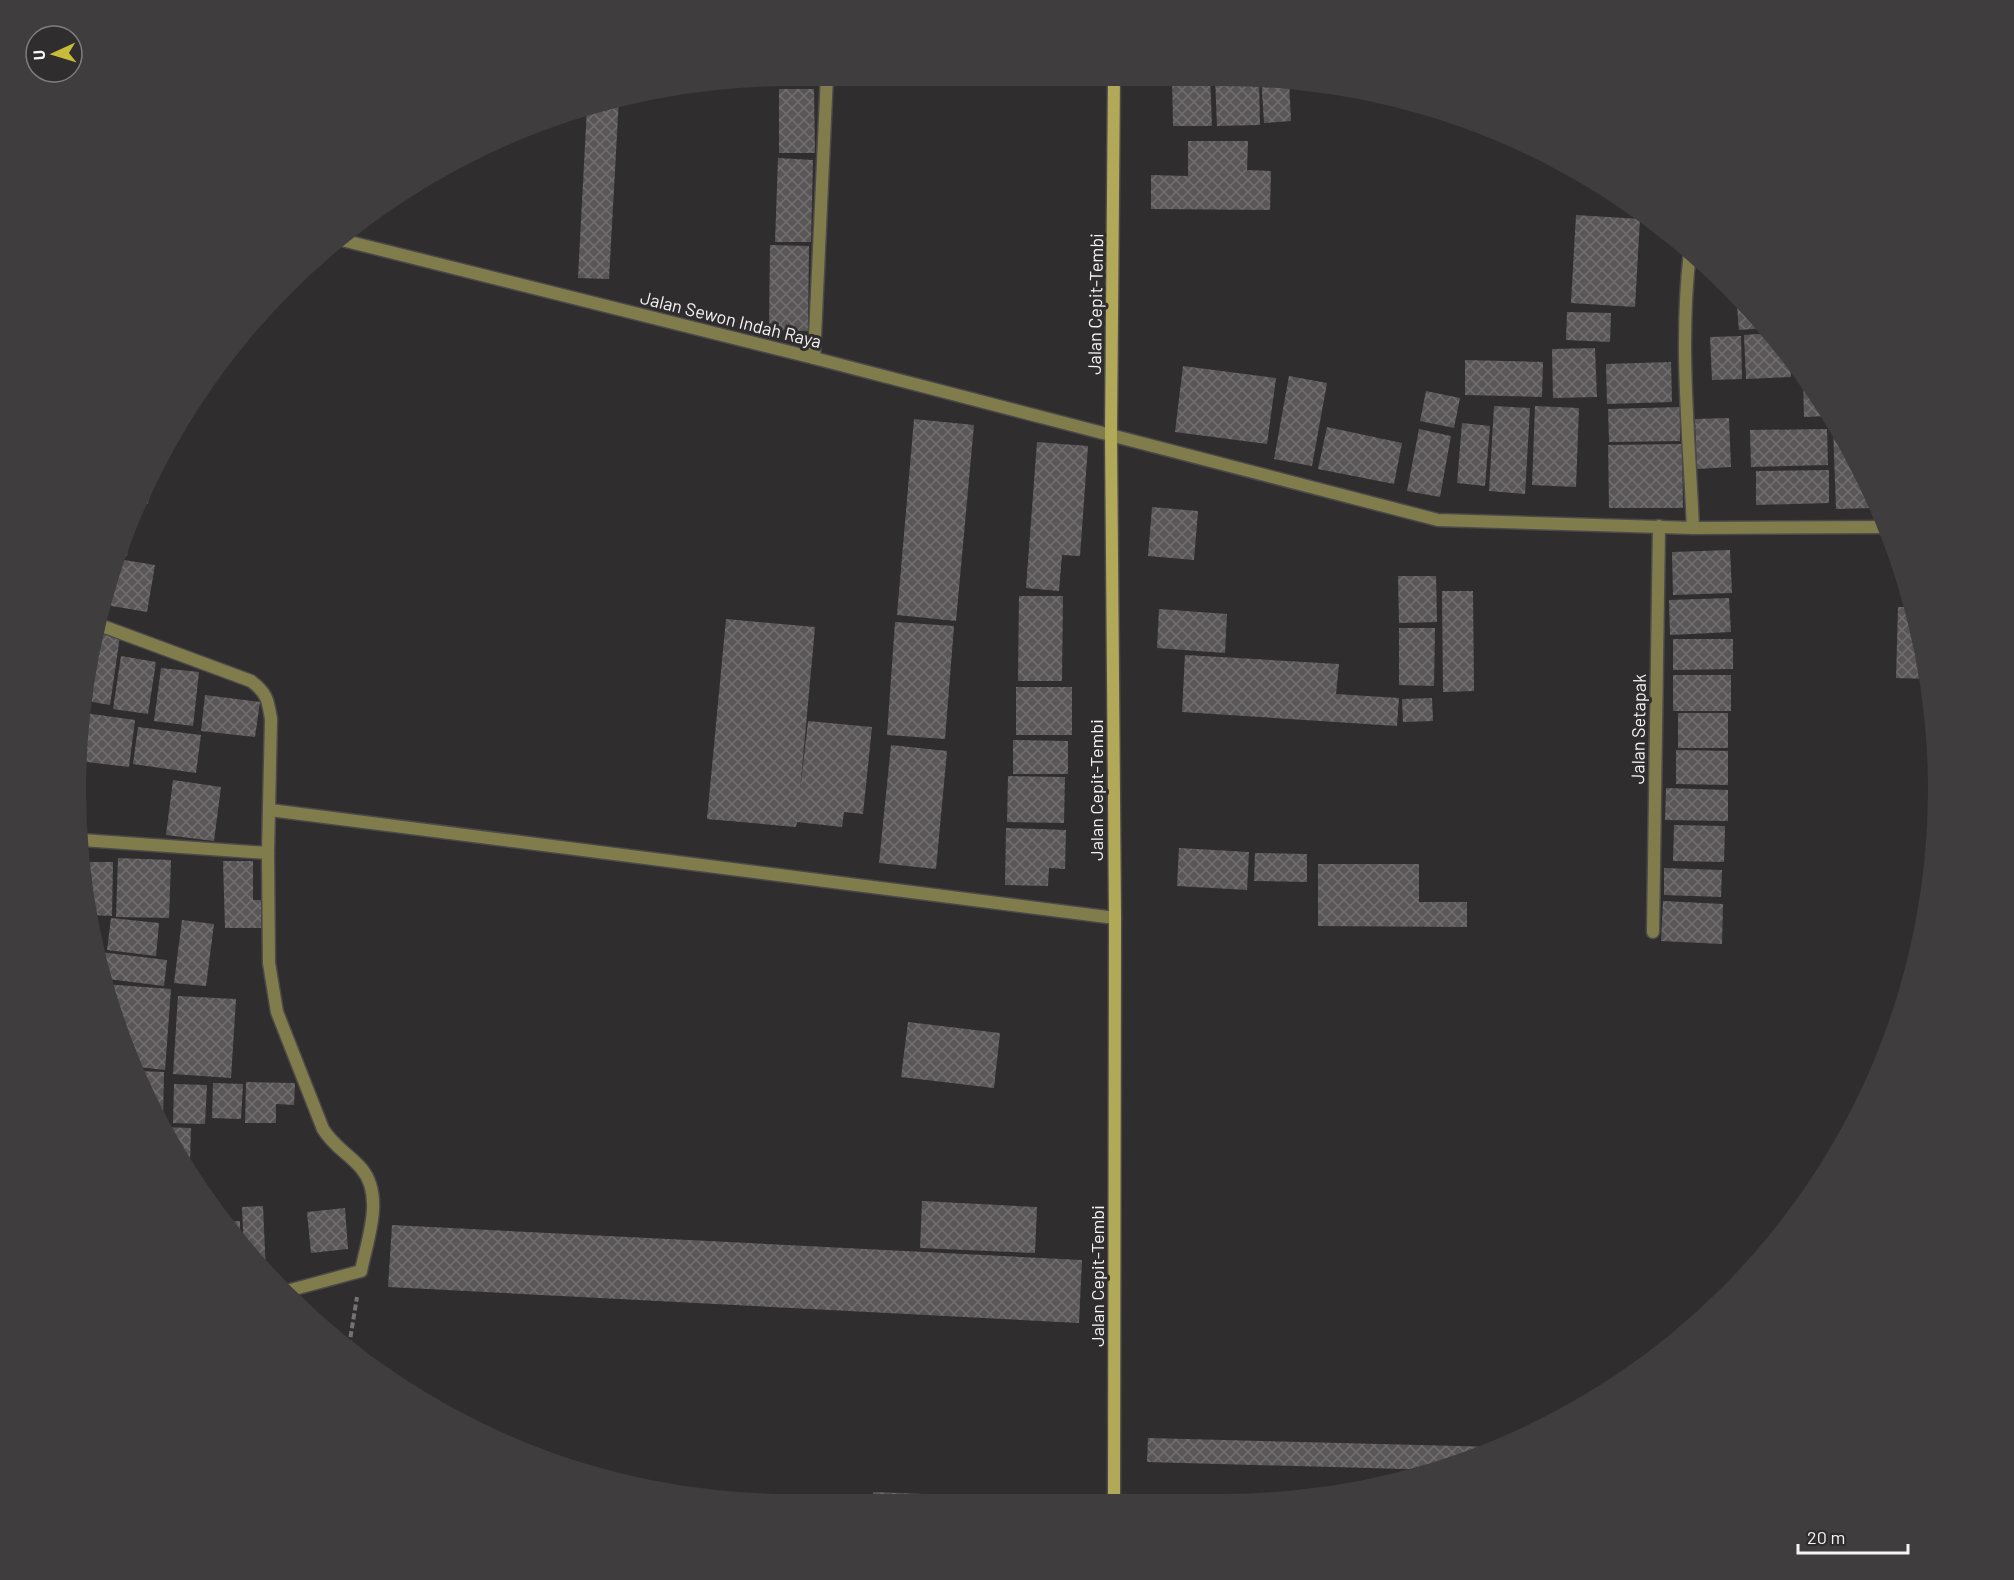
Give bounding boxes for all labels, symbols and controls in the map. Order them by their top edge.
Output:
north arrow [24,24,84,84]
text: U [29,49,48,61]
street label: Jalan Cepit-Tembi [1083,233,1107,375]
street label: Jalan Sewon Indah Raya [638,286,824,352]
street label: Jalan Setapak [1626,674,1650,784]
street label: Jalan Cepit-Tembi [1085,719,1107,861]
street label: Jalan Cepit-Tembi [1086,1205,1108,1347]
scale bar [1798,1517,1908,1555]
text: 20 m [1807,1526,1845,1548]

